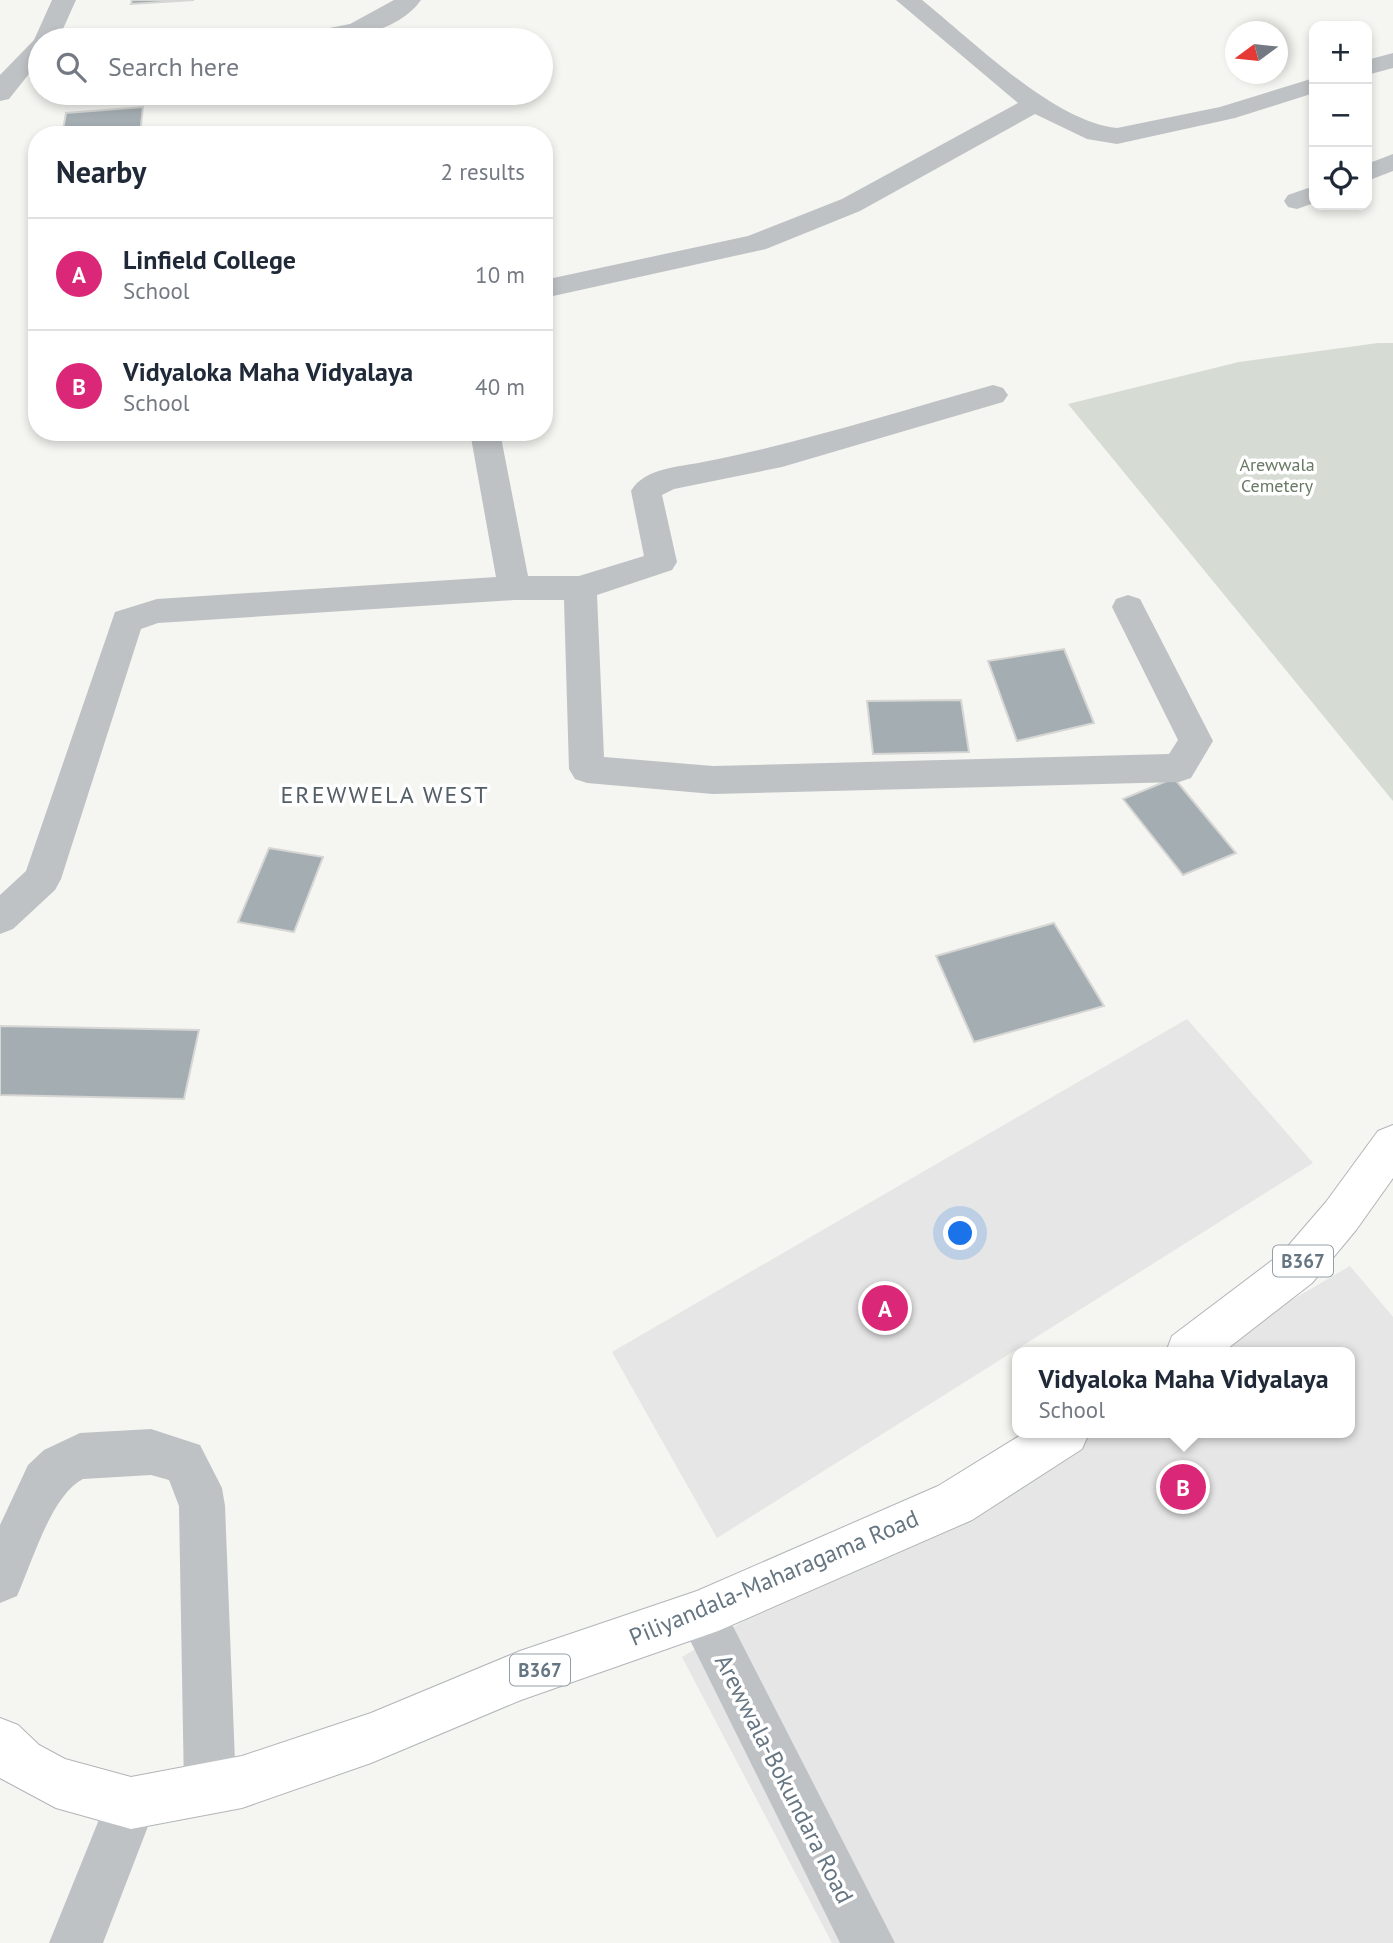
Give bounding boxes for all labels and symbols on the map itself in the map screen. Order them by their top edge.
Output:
north arrow [1225,21,1288,84]
park label: Arewwala Cemetery [1239,453,1315,497]
district label: EREWWELA WEST [281,779,489,810]
your location [943,1216,977,1250]
road number: B367 [1273,1246,1333,1276]
pin: A [862,1282,908,1334]
pin: B [1160,1461,1206,1513]
street label: Piliyandala-Maharagama Road [624,1502,923,1653]
street label: Arewwala-Bokundara Road [708,1649,861,1909]
road number: B367 [510,1654,570,1686]

